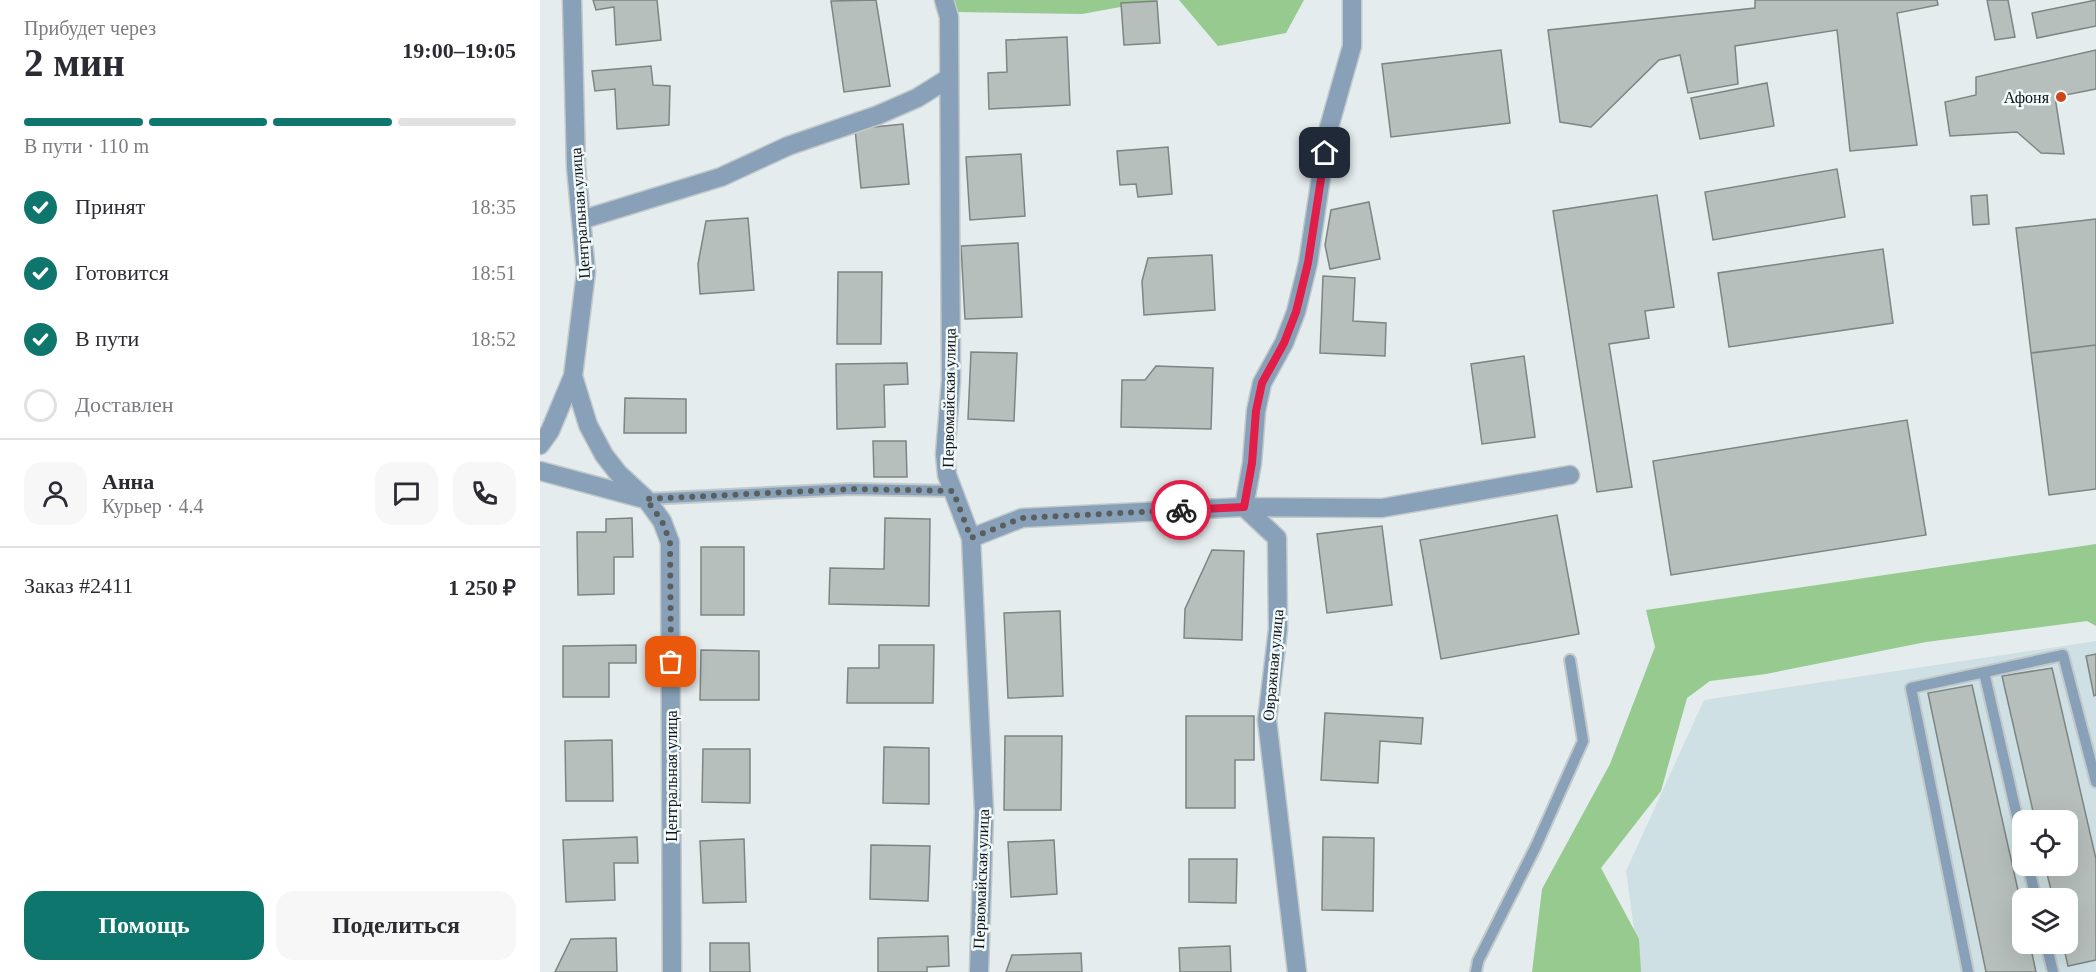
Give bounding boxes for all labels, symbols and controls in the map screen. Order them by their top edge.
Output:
text: Прибудет через [24,17,156,39]
text: 19:00–19:05 [402,38,516,63]
text: 2 мин [24,41,125,84]
place label: Афоня [2004,89,2050,107]
marker: Афоня [2054,90,2068,104]
pin [1299,127,1350,178]
text: В пути · 110 m [24,135,149,157]
icon: home [1308,136,1341,169]
street label: Центральная улица [567,147,594,279]
icon: check [24,191,57,224]
text: Принят [75,194,145,219]
text: 18:35 [470,196,516,218]
icon: check [24,257,57,290]
text: Готовится [75,260,169,285]
text: 18:51 [470,262,516,284]
icon: check [24,323,57,356]
text: В пути [75,326,139,351]
text: 18:52 [470,328,516,350]
street label: Первомайская улица [939,328,960,468]
text: Доставлен [75,392,174,417]
button: person [24,462,87,525]
button: chat [375,462,438,525]
button: phone [453,462,516,525]
text: Анна [102,469,154,494]
courier [1151,480,1211,540]
icon: bike [1165,494,1198,527]
text: Курьер · 4.4 [102,495,204,517]
text: Заказ #2411 [24,573,133,598]
text: 1 250 ₽ [448,575,516,600]
street label: Овражная улица [1260,609,1287,722]
pin [645,636,696,687]
icon: bag [654,645,687,678]
street label: Центральная улица [663,710,681,842]
street label: Первомайская улица [970,809,993,949]
map controls [2012,810,2078,954]
button: locate [2012,810,2078,876]
button: layers [2012,888,2078,954]
button: Помощь [24,891,264,960]
button: Поделиться [276,891,516,960]

